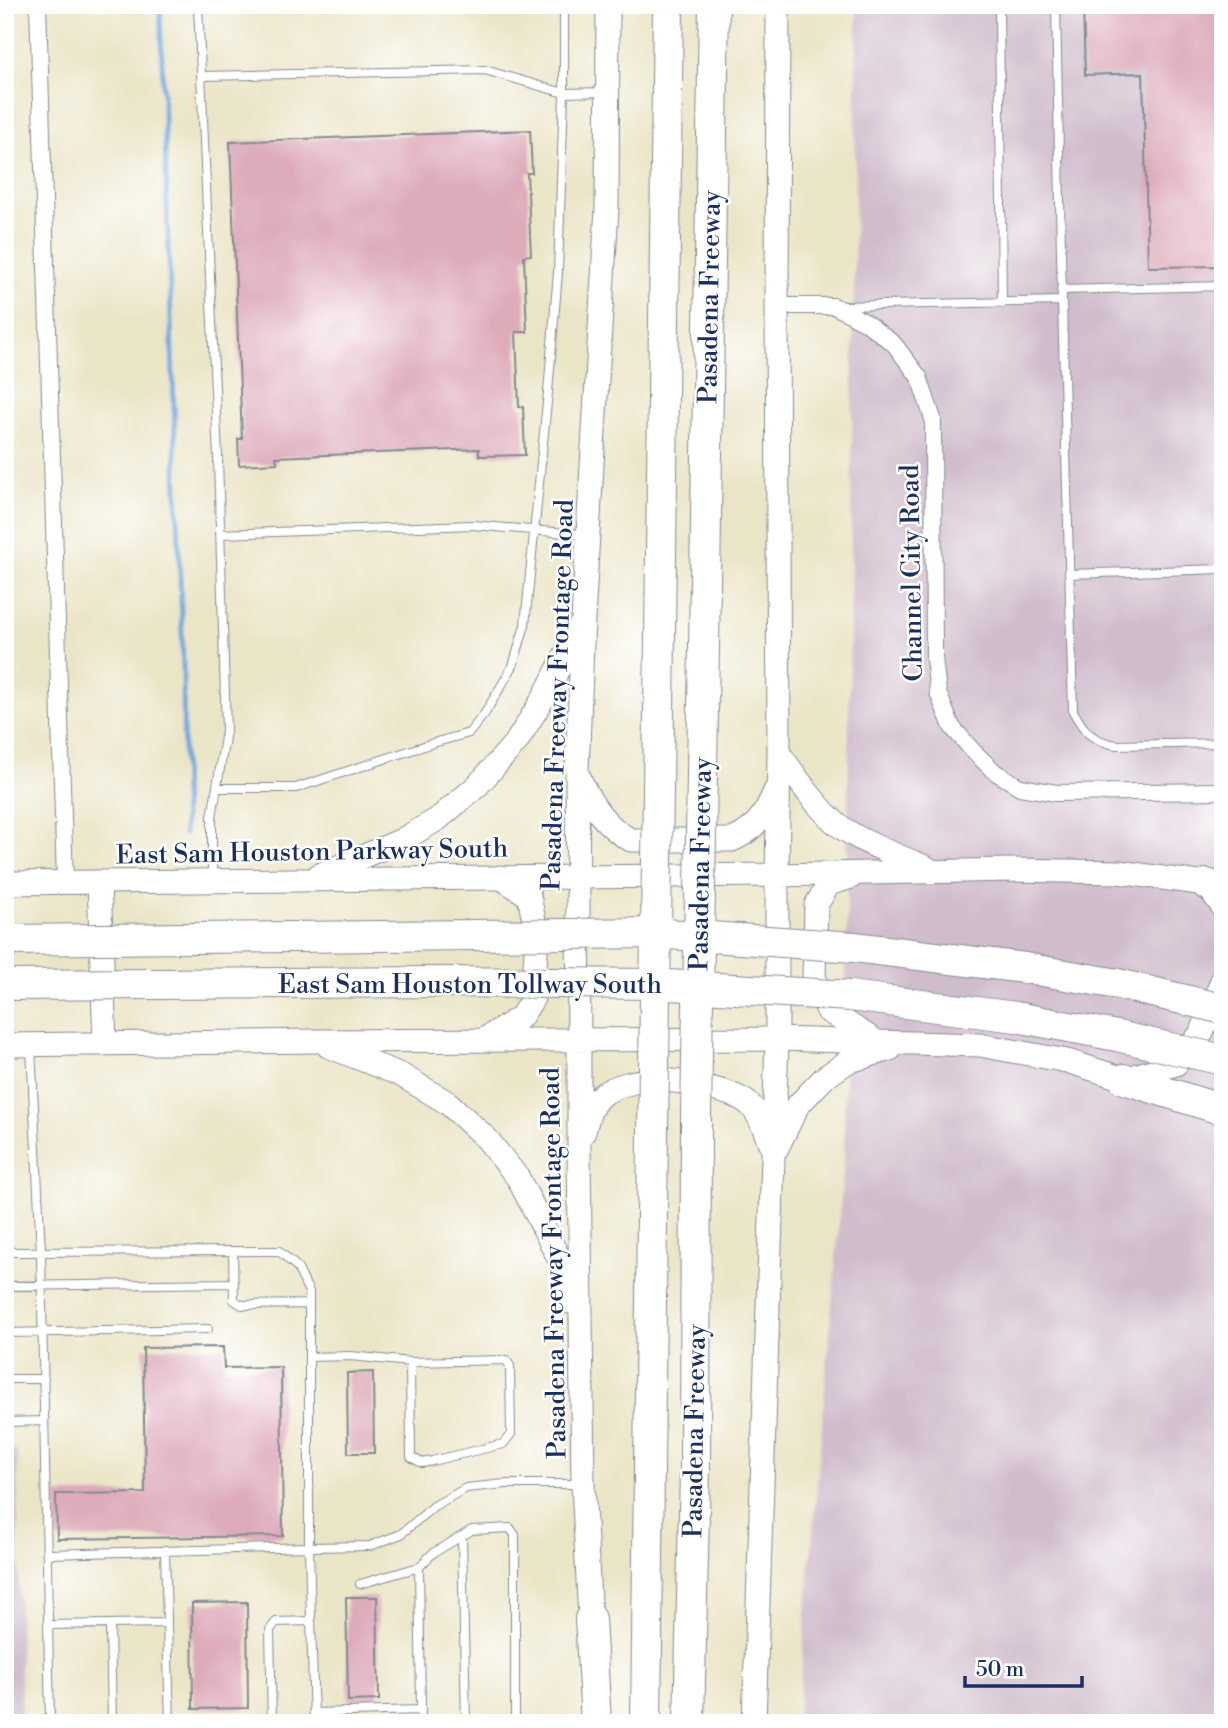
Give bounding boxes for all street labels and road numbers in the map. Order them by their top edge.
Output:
street label: Pasadena Freeway [692,190,728,404]
street label: Channel City Road [894,464,930,682]
street label: Pasadena Freeway Frontage Road [535,499,581,891]
street label: Pasadena Freeway [683,757,719,971]
street label: East Sam Houston Parkway South [116,833,508,871]
street label: East Sam Houston Tollway South [278,969,662,1001]
street label: Pasadena Freeway Frontage Road [535,1067,573,1459]
street label: Pasadena Freeway [677,1324,713,1538]

